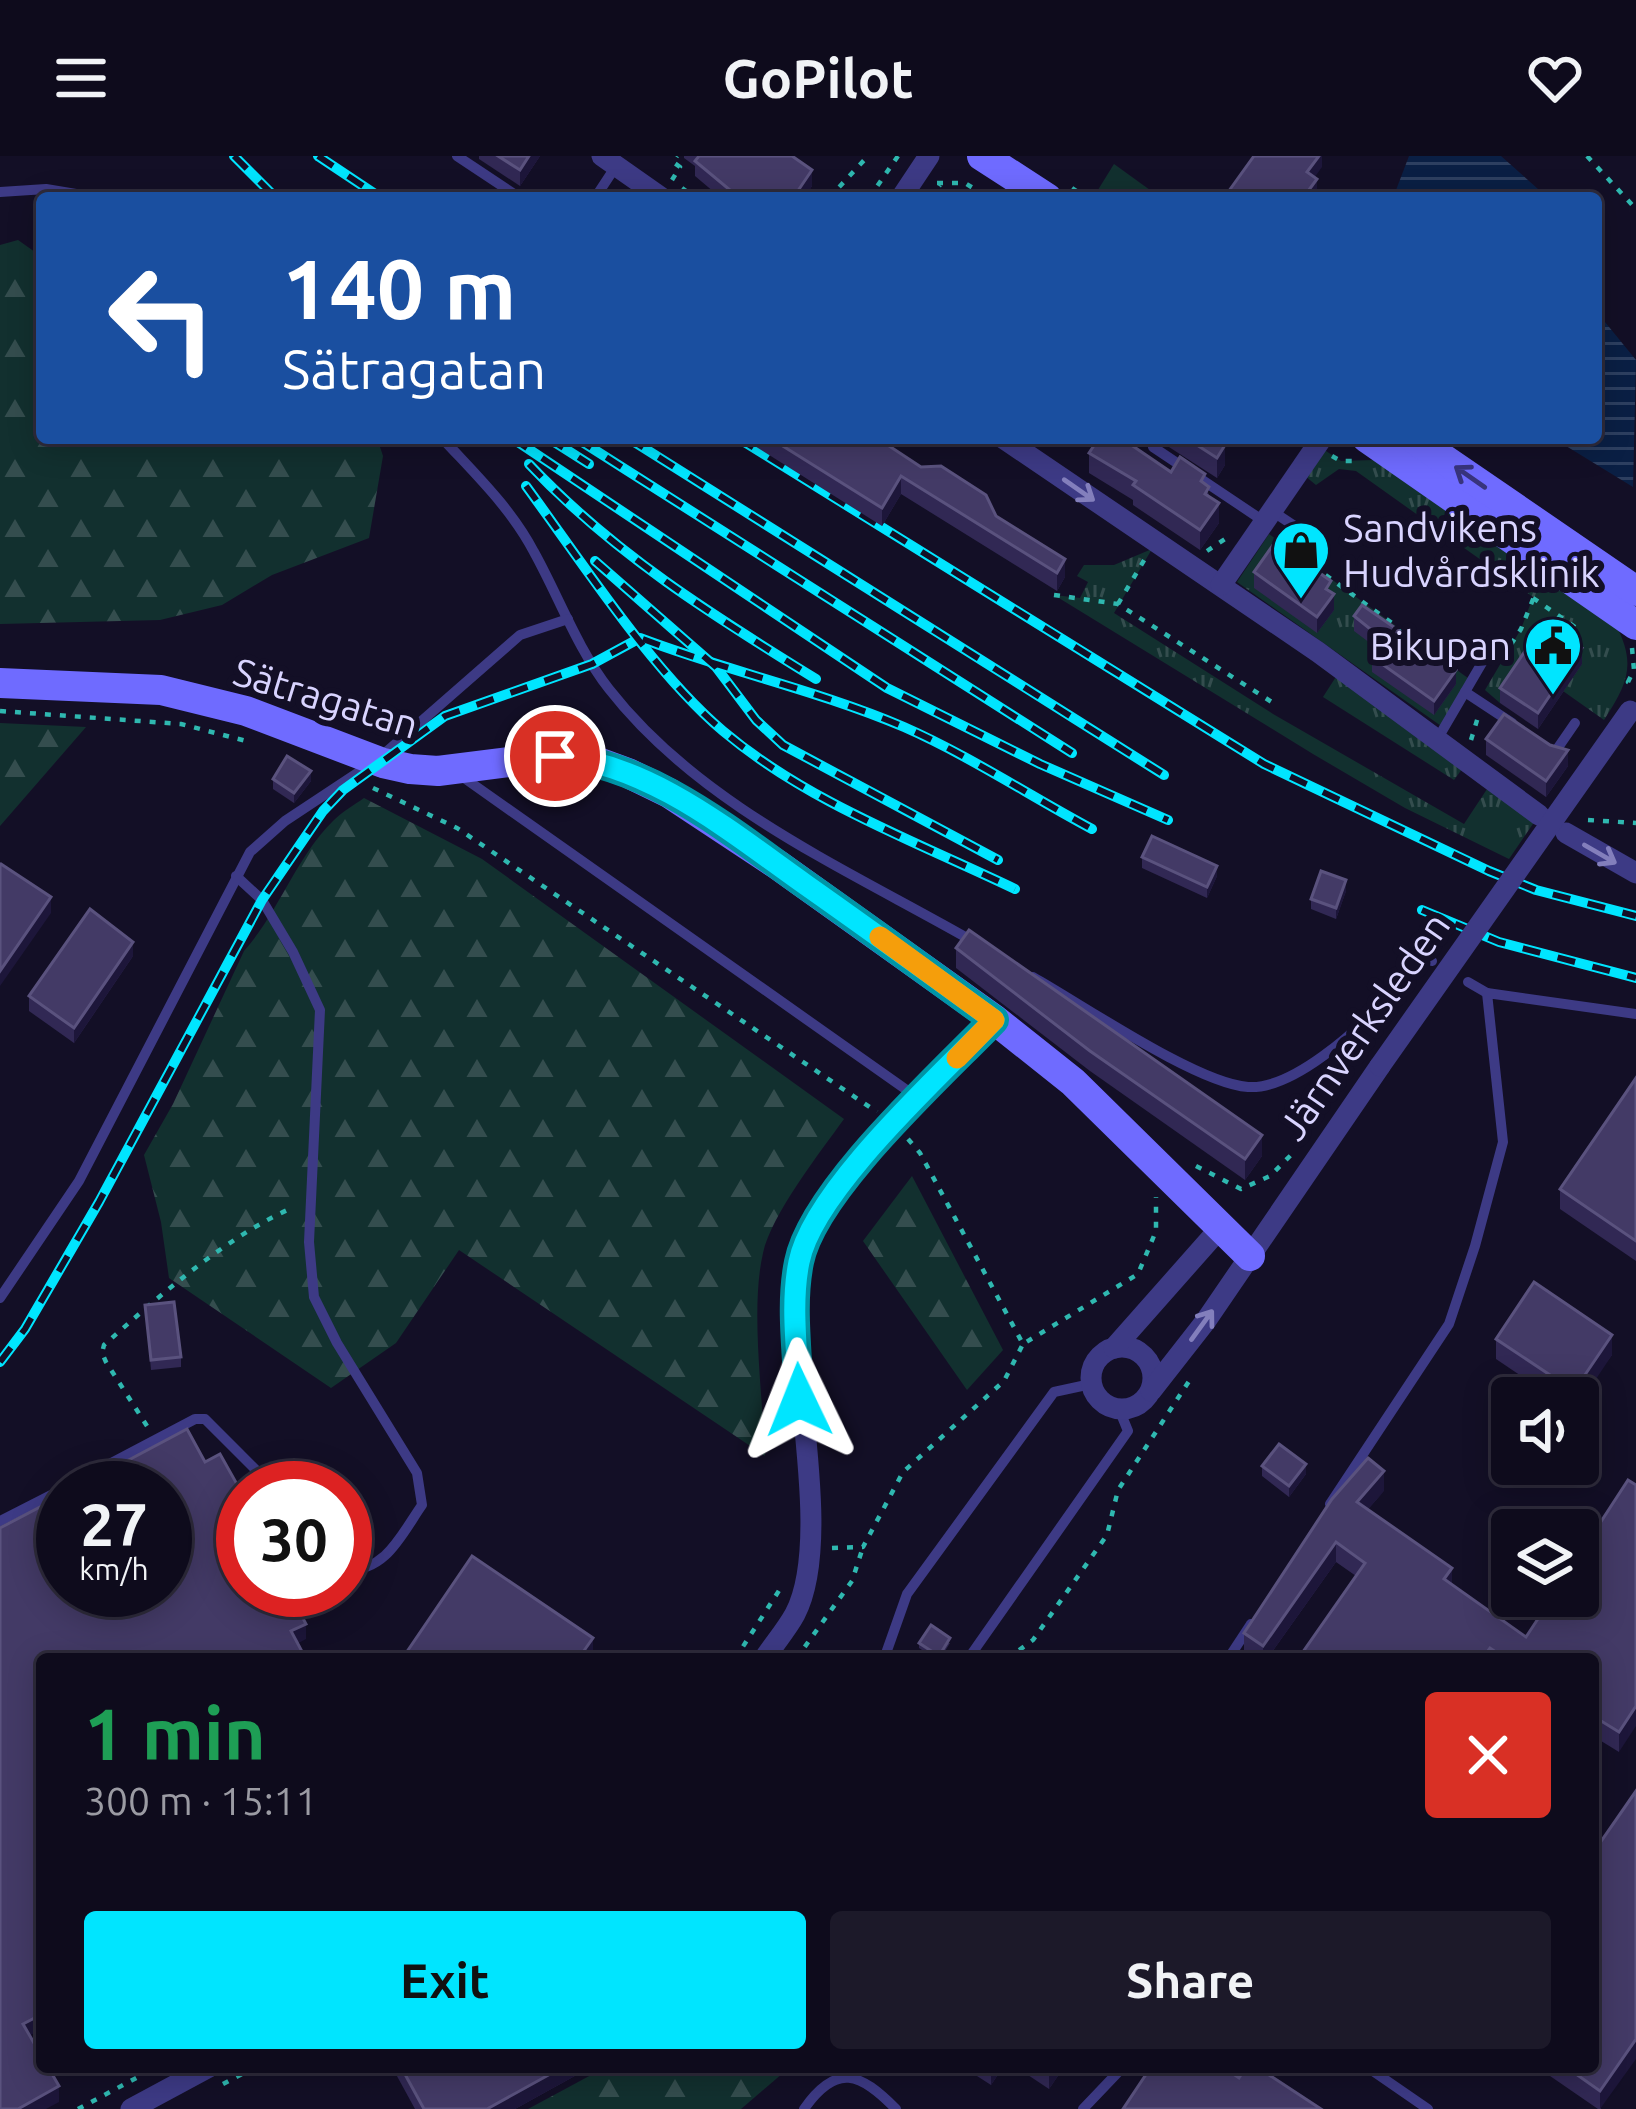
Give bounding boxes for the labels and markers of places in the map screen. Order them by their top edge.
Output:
place label: Sandvikens Hudvårdsklinik [1343,506,1600,594]
shop icon: Sandvikens Hudvårdsklinik [1270,519,1332,601]
public building icon: Bikupan [1522,615,1584,697]
place label: Bikupan [1370,624,1511,667]
pin [504,705,606,807]

